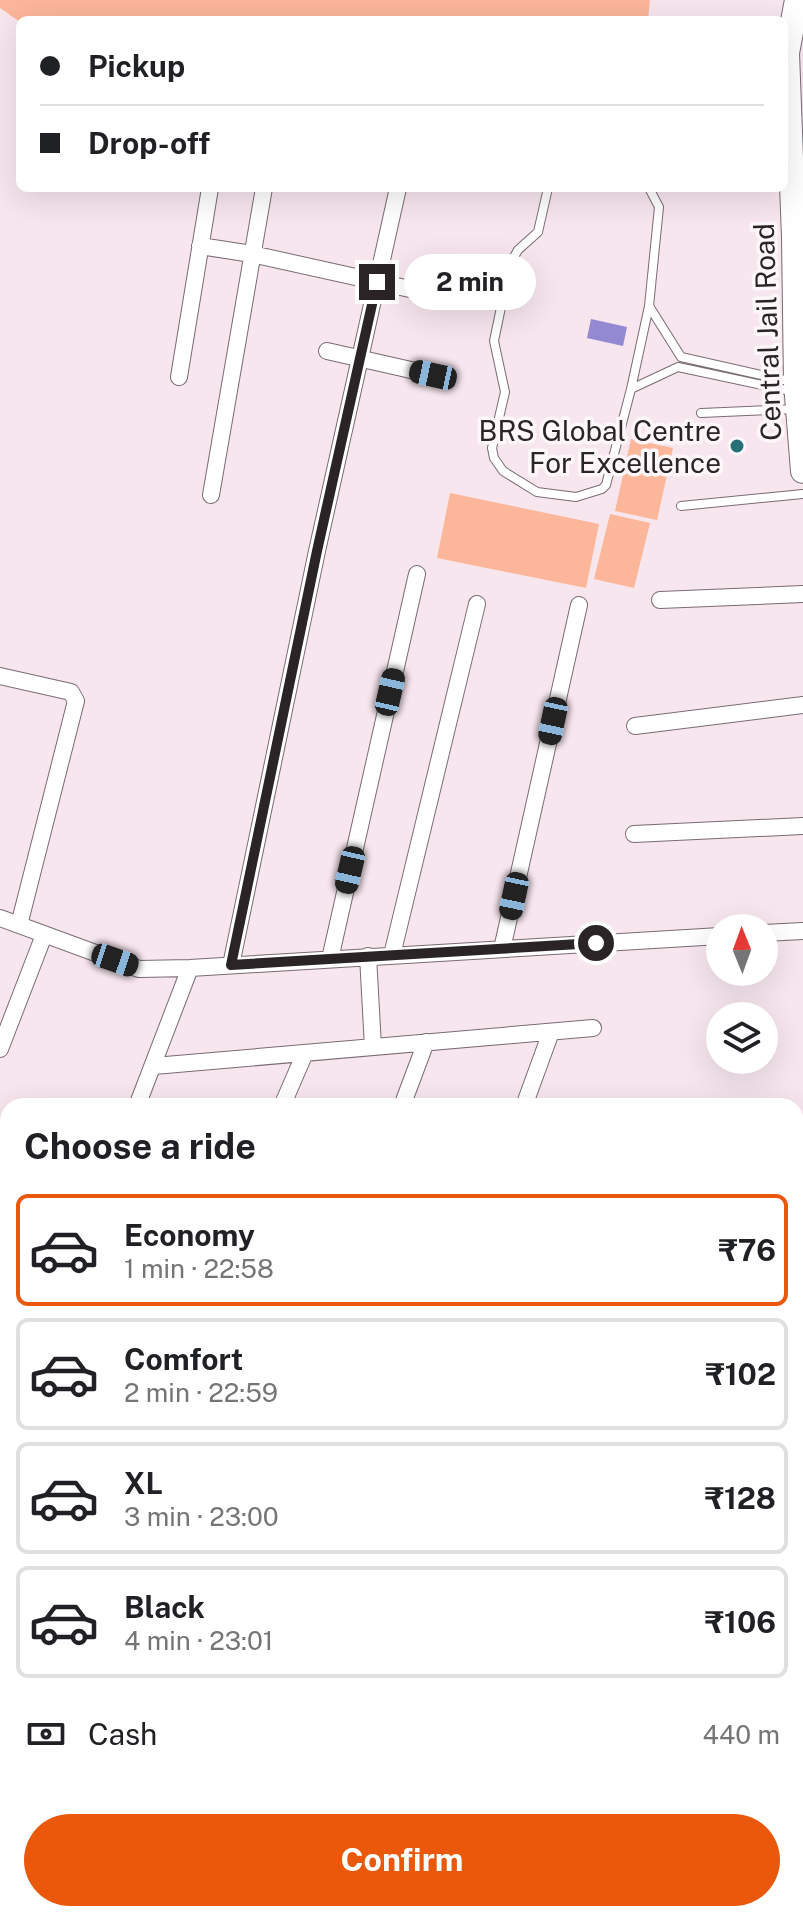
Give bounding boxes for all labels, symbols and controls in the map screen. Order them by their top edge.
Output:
text: Pickup [88,48,185,84]
text: Drop-off [88,125,210,161]
street label: Central Jail Road [747,223,787,441]
callout: 2 min [405,254,537,310]
route end [359,264,395,300]
text: 2 min [436,266,504,297]
car [407,358,459,392]
place label: BRS Global Centre For Excellence [479,414,721,479]
marker: BRS Global Centre For Excellence [728,437,746,455]
car [373,666,407,718]
car [536,695,570,747]
car [333,844,367,896]
car [497,870,531,922]
north arrow [706,914,778,986]
map controls [706,914,778,1074]
route start [578,925,614,961]
car [88,941,142,979]
button: layers [706,1002,778,1074]
text: Choose a ride [24,1125,256,1167]
icon: car [28,1214,100,1286]
text: Economy [124,1217,255,1253]
text: ₹76 [718,1232,776,1268]
text: 1 min · 22:58 [124,1253,274,1284]
icon: car [28,1338,100,1410]
text: Comfort [124,1341,243,1377]
text: ₹102 [705,1356,776,1392]
text: 2 min · 22:59 [124,1377,278,1408]
icon: car [28,1462,100,1534]
text: XL [124,1465,163,1501]
text: ₹128 [705,1480,776,1516]
text: 3 min · 23:00 [124,1501,279,1532]
icon: car [28,1586,100,1658]
text: Black [124,1589,205,1625]
text: ₹106 [705,1604,776,1640]
text: 4 min · 23:01 [124,1625,273,1656]
icon: cash [24,1712,68,1756]
text: Cash [88,1716,157,1752]
text: 440 m [703,1719,780,1750]
button: Confirm [24,1814,780,1906]

